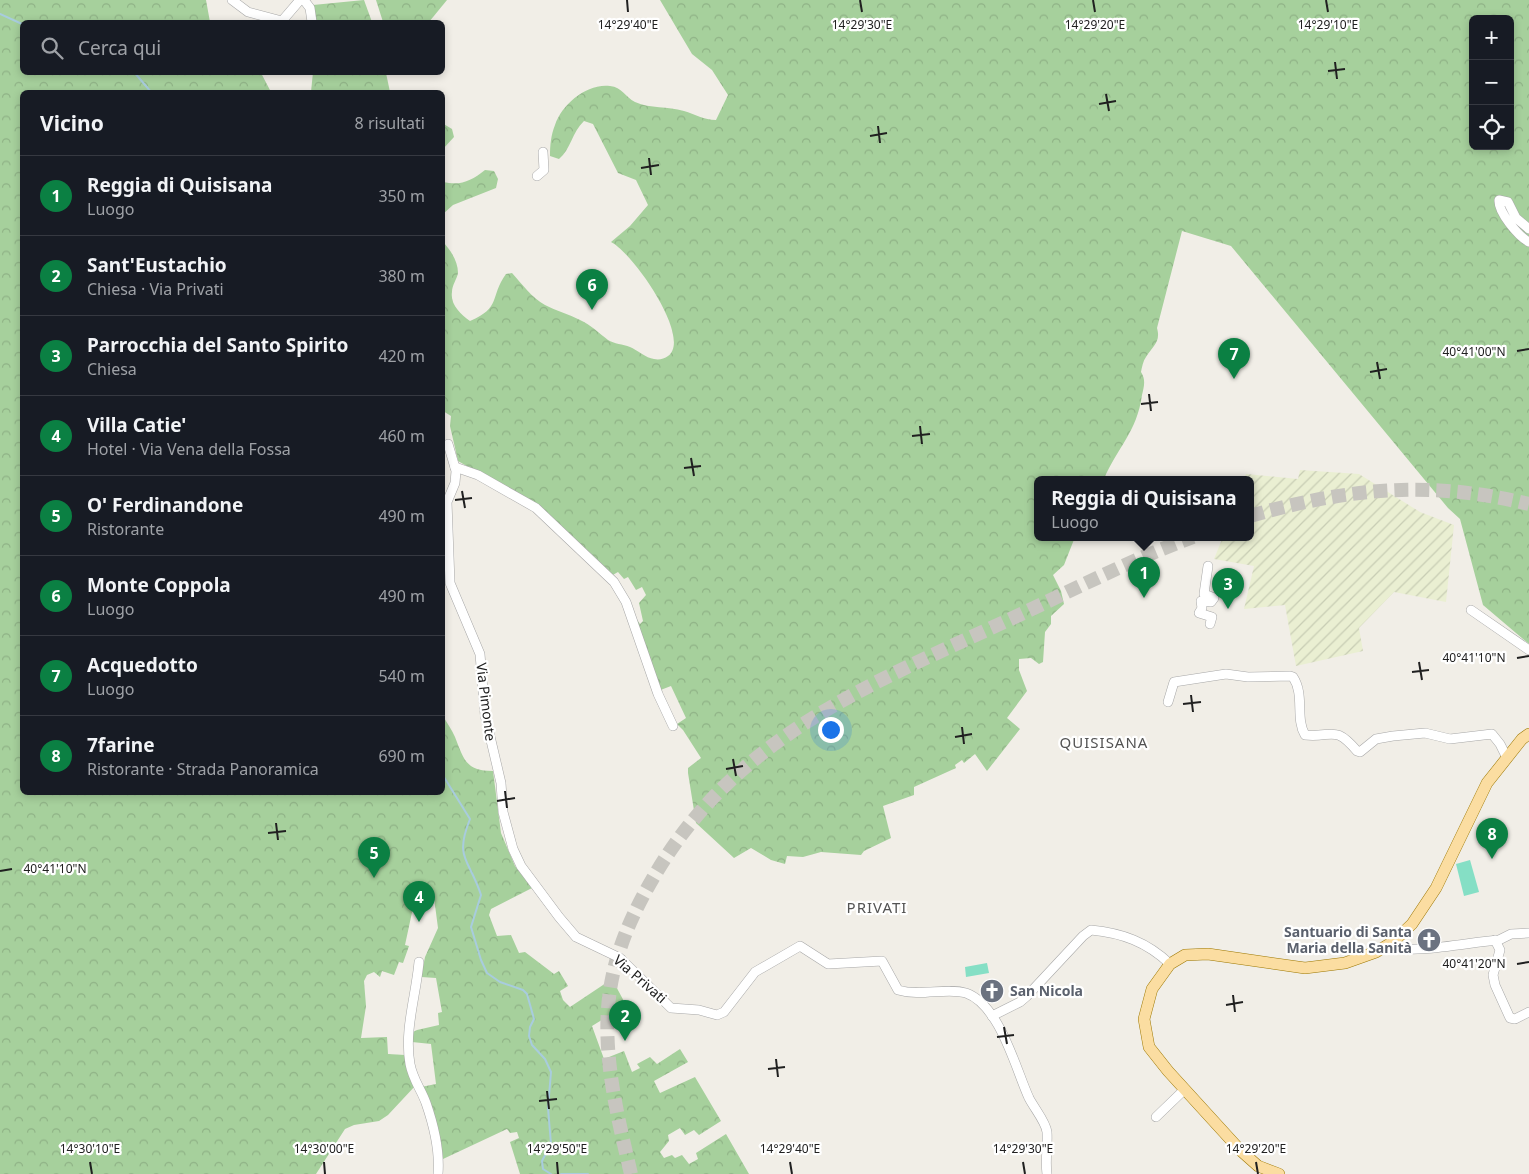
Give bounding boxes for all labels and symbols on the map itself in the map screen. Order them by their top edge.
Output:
text: 14°29'40"E [598,16,658,33]
text: 14°29'30"E [832,16,892,33]
text: 14°29'20"E [1065,16,1125,33]
text: 14°29'10"E [1298,16,1358,33]
pin: 6 [576,269,608,310]
pin: 7 [1218,338,1250,379]
text: 40°41'00"N [1442,343,1506,360]
pin: 1 [1128,557,1160,598]
pin: 3 [1212,568,1244,609]
text: 40°41'10"N [1442,649,1506,666]
street label: Via Pimonte [472,662,501,742]
your location [818,717,844,743]
district label: QUISISANA [1060,732,1148,752]
pin: 8 [1476,818,1508,859]
pin: 5 [358,837,390,878]
text: 40°41'10"N [23,860,87,877]
pin: 4 [403,881,435,922]
district label: PRIVATI [847,897,907,917]
place label: Santuario di Santa Maria della Sanità [1284,922,1412,957]
church icon: Santuario di Santa Maria della Sanità [1416,927,1442,953]
street label: Via Privati [610,950,671,1007]
text: 40°41'20"N [1442,955,1506,972]
church icon: San Nicola [979,978,1005,1004]
place label: San Nicola [1010,981,1083,1000]
pin: 2 [609,1000,641,1041]
text: 14°30'10"E [60,1140,120,1157]
text: 14°30'00"E [294,1140,354,1157]
text: 14°29'50"E [527,1140,587,1157]
text: 14°29'40"E [760,1140,820,1157]
text: 14°29'30"E [993,1140,1053,1157]
text: 14°29'20"E [1226,1140,1286,1157]

